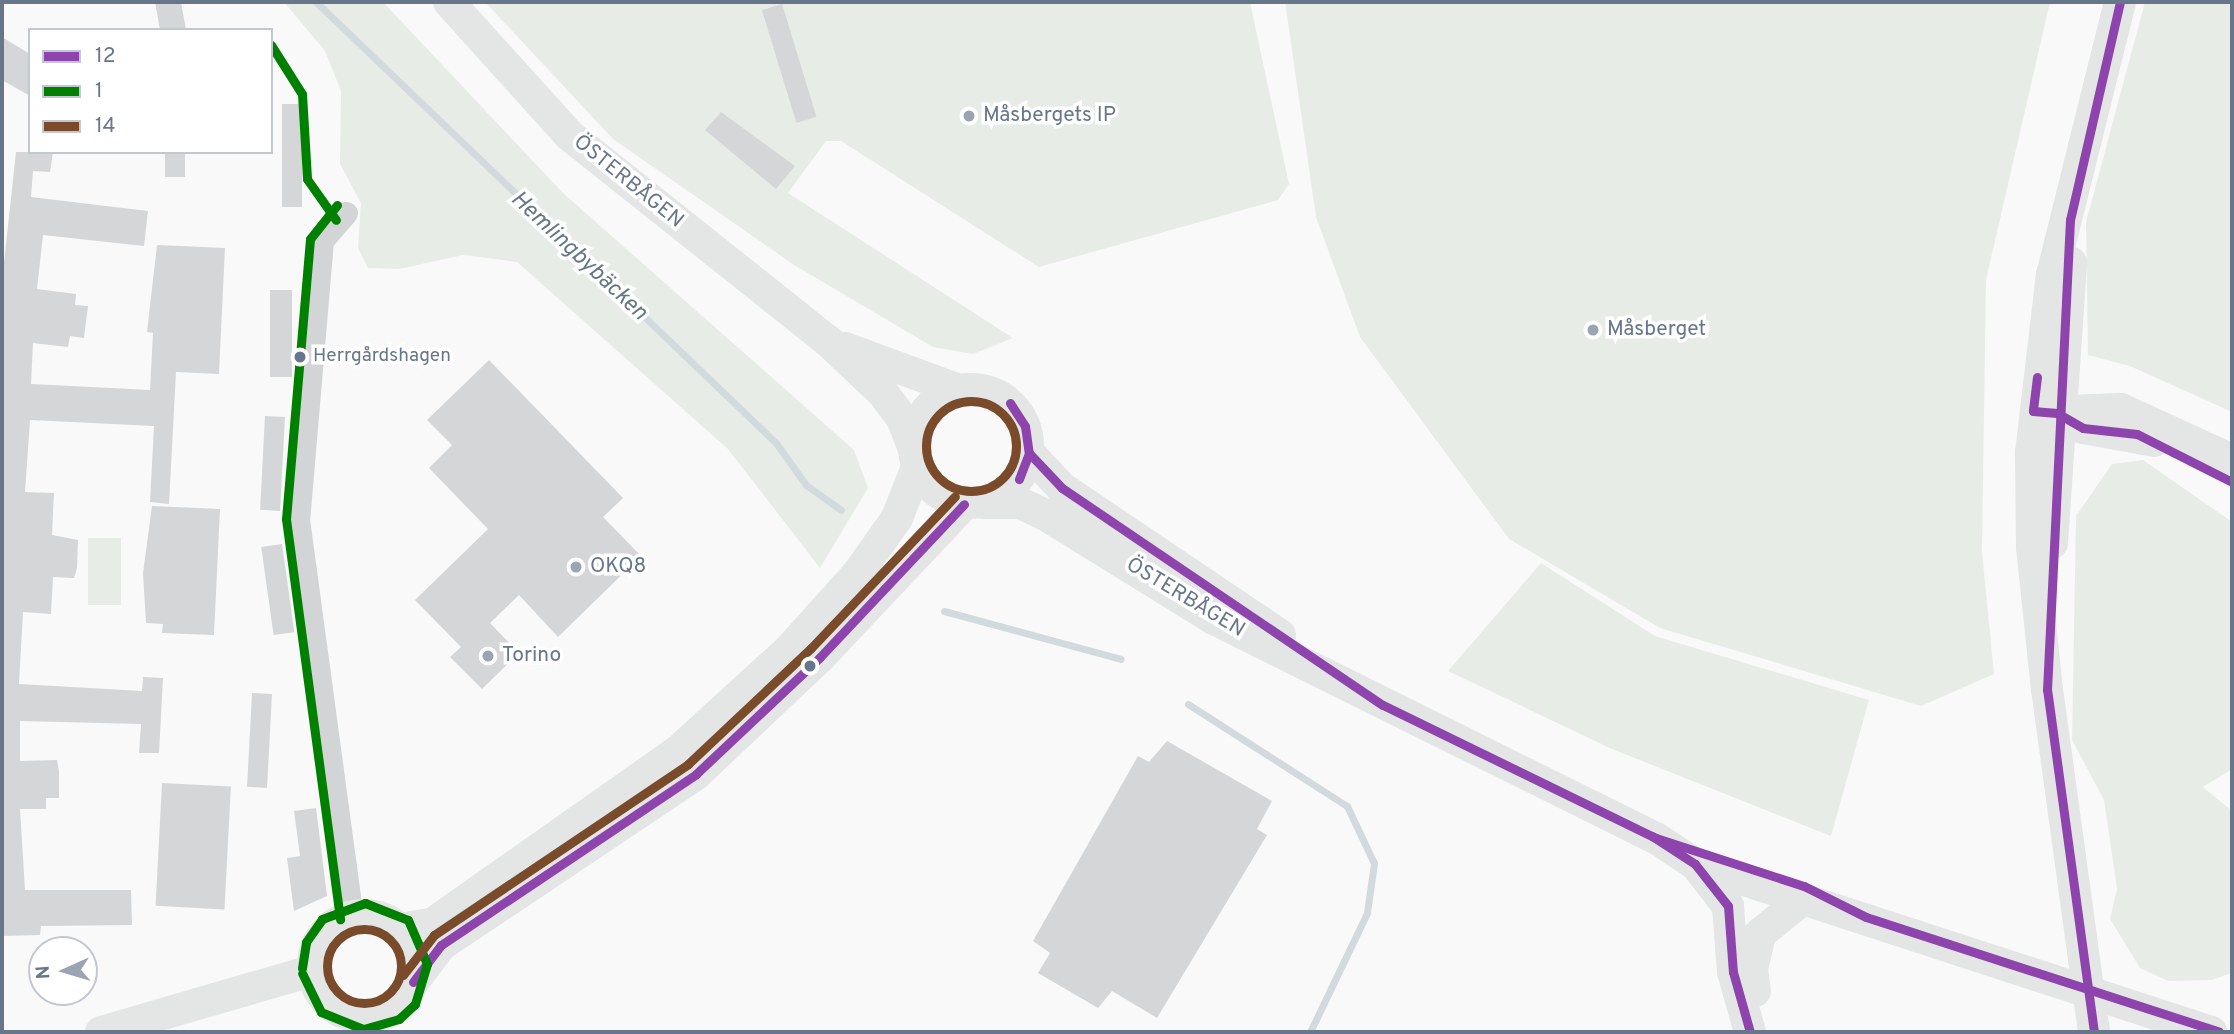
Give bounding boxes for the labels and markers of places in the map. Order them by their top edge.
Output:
place label: Måsbergets IP [983,103,1116,129]
marker: Måsbergets IP [961,108,977,124]
place label: Måsberget [1607,317,1706,343]
marker: Måsberget [1585,322,1601,338]
place label: Herrgårdshagen [313,346,451,368]
marker: Herrgårdshagen [293,350,307,364]
place label: OKQ8 [590,554,646,580]
marker: OKQ8 [568,559,584,575]
place label: Torino [502,643,561,669]
marker: Torino [480,648,496,664]
unlabelled marker [803,659,817,673]

